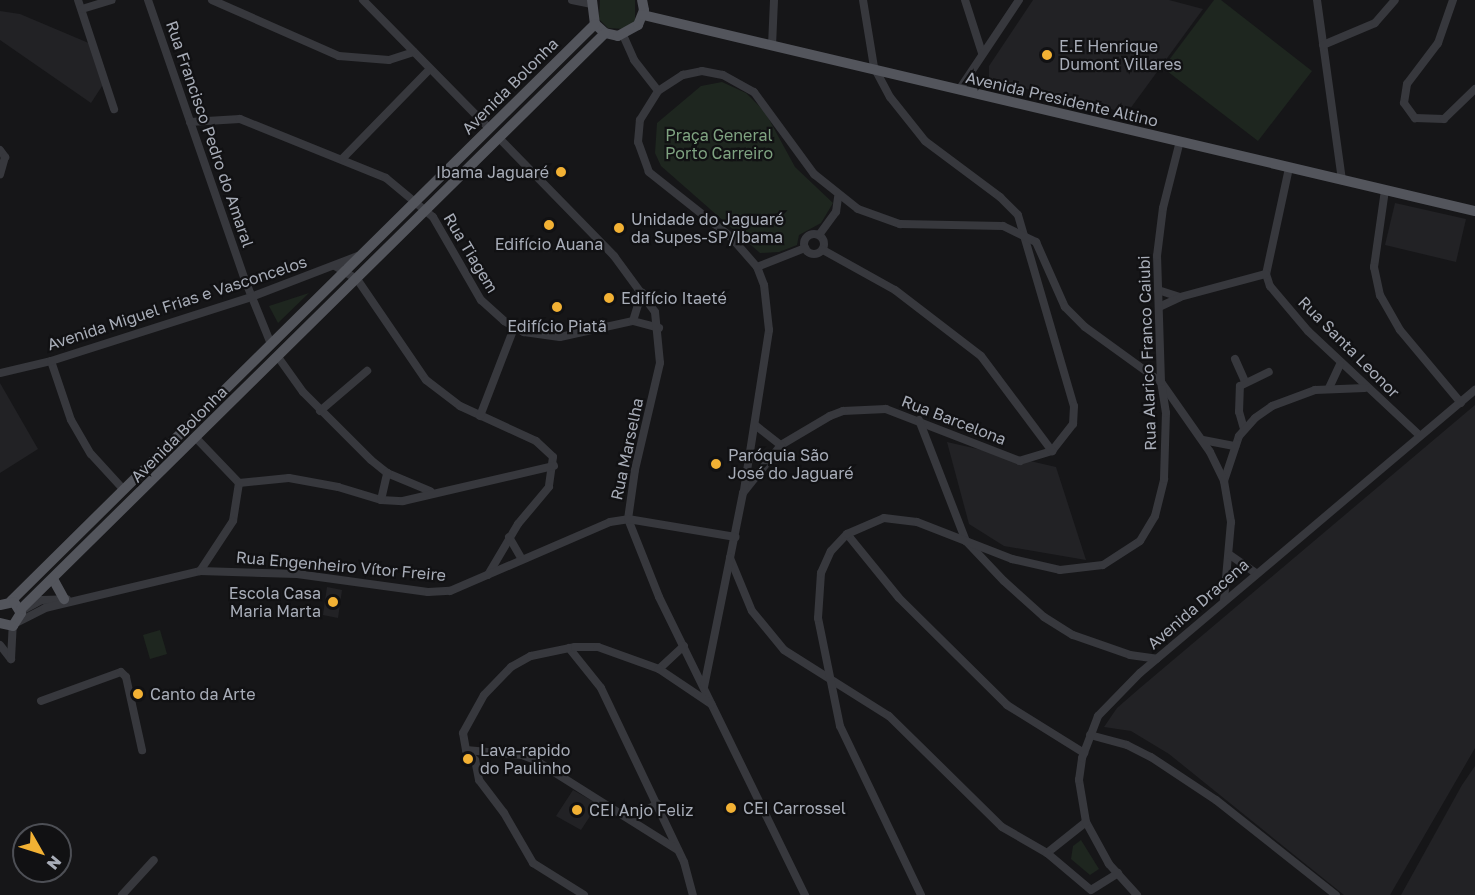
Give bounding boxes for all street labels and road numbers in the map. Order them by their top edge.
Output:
street label: Rua Francisco Pedro do Amaral [162,18,258,250]
street label: Avenida Bolonha [458,34,562,138]
street label: Avenida Presidente Altino [964,67,1160,131]
street label: Rua Tiagem [440,210,502,296]
street label: Avenida Miguel Frias e Vasconcelos [45,252,309,354]
street label: Rua Alarico Franco Caiubi [1134,255,1160,451]
street label: Rua Santa Leonor [1294,292,1404,402]
street label: Avenida Bolonha [127,382,231,486]
street label: Rua Barcelona [899,391,1009,449]
street label: Rua Marselha [607,396,647,502]
street label: Rua Engenheiro Vítor Freire [235,547,447,585]
street label: Avenida Dracena [1143,555,1253,653]

